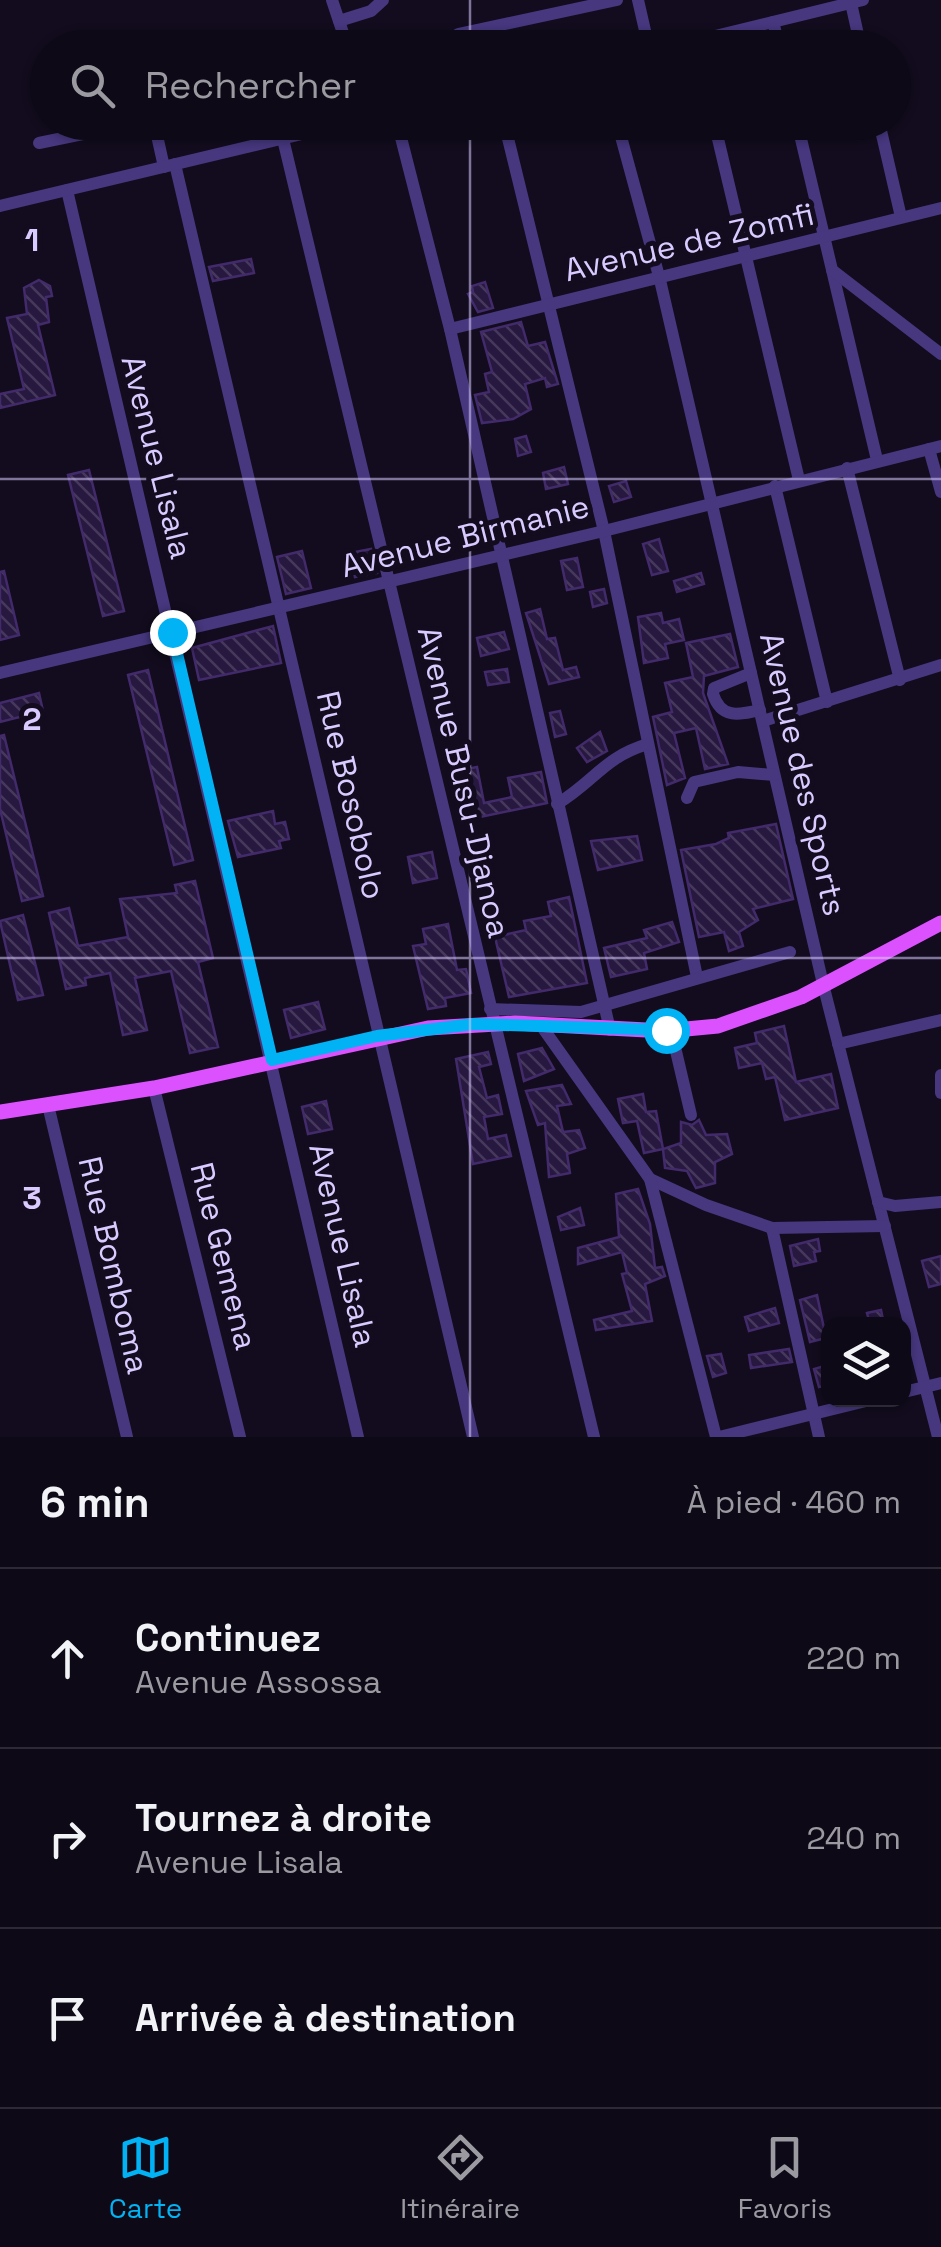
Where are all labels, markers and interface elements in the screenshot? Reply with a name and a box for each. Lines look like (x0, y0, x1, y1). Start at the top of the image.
search box (30, 30, 911, 140)
icon: search (65, 58, 120, 113)
text: Rechercher (145, 61, 356, 109)
street label: Avenue de Zomfi (560, 194, 818, 290)
text: 1 (25, 220, 39, 260)
street label: Avenue Lisala (112, 351, 202, 563)
street label: Avenue Birmanie (337, 486, 593, 586)
route end (150, 610, 196, 656)
street label: Avenue Busu-Djanoa (409, 622, 519, 942)
street label: Avenue des Sports (751, 628, 855, 920)
street label: Rue Bosobolo (308, 687, 394, 903)
text: 2 (22, 699, 42, 739)
route start (644, 1008, 690, 1054)
street label: Avenue Lisala (300, 1139, 386, 1351)
street label: Rue Bomboma (70, 1152, 158, 1378)
street label: Rue Gemena (181, 1158, 267, 1354)
text: 3 (22, 1178, 42, 1218)
map controls (821, 1317, 911, 1407)
button: layers (821, 1317, 911, 1407)
text: 6 min (40, 1476, 150, 1529)
text: À pied · 460 m (687, 1482, 901, 1522)
text: Continuez (135, 1614, 321, 1662)
icon: ahead (40, 1631, 95, 1686)
text: 220 m (806, 1638, 901, 1678)
text: Avenue Assossa (135, 1662, 381, 1702)
text: Tournez à droite (135, 1794, 432, 1842)
icon: right (40, 1811, 95, 1866)
text: 240 m (806, 1818, 901, 1858)
text: Avenue Lisala (135, 1842, 343, 1882)
icon: arrive (40, 1991, 95, 2046)
text: Arrivée à destination (135, 1994, 516, 2042)
tab: Carte (109, 2130, 182, 2226)
tab: Itinéraire (400, 2130, 520, 2226)
tab: Favoris (738, 2130, 832, 2226)

